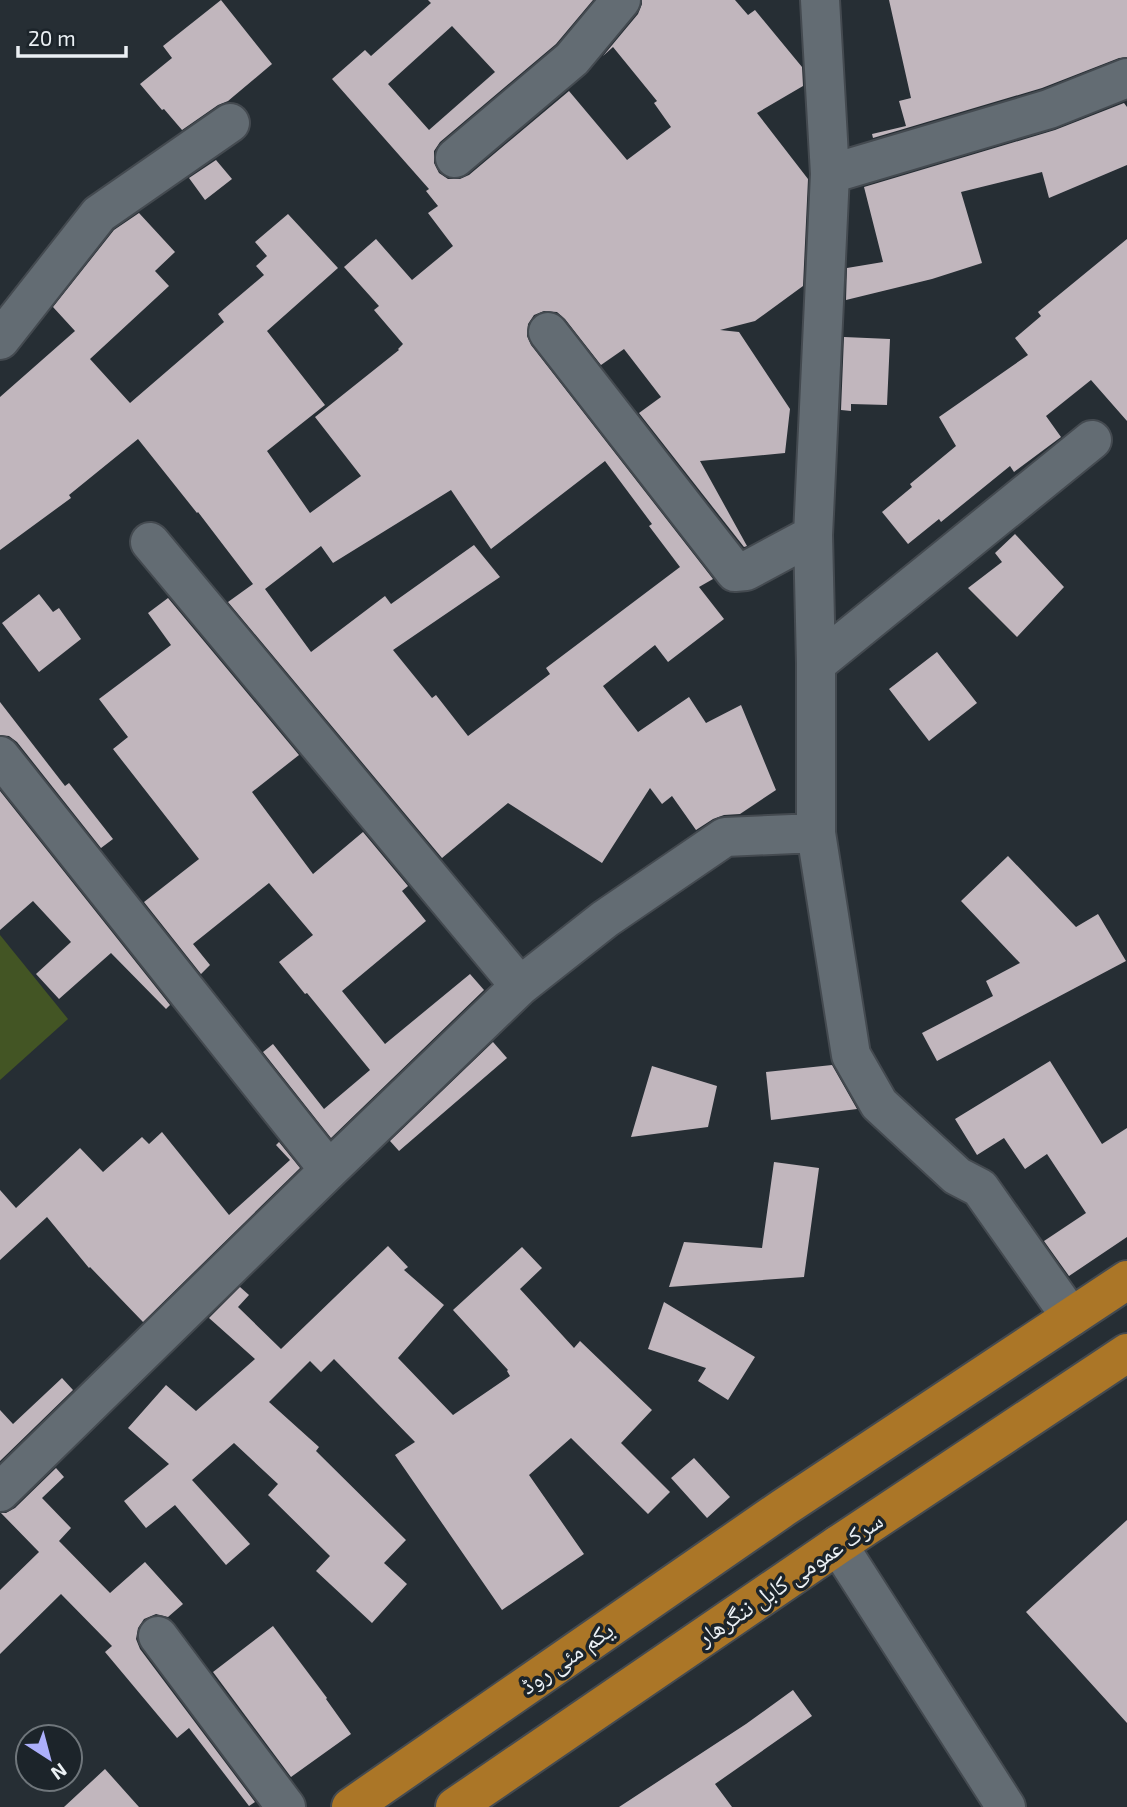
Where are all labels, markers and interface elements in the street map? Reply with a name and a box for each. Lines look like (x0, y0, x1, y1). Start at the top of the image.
scale bar (18, 14, 126, 58)
text: 20 m (28, 25, 76, 50)
street label: سرک عمومی کابل ننگرهار (690, 1505, 888, 1652)
street label: یکم مئی روڈ (514, 1614, 620, 1702)
north arrow (14, 1723, 84, 1793)
text: N (47, 1759, 72, 1785)

